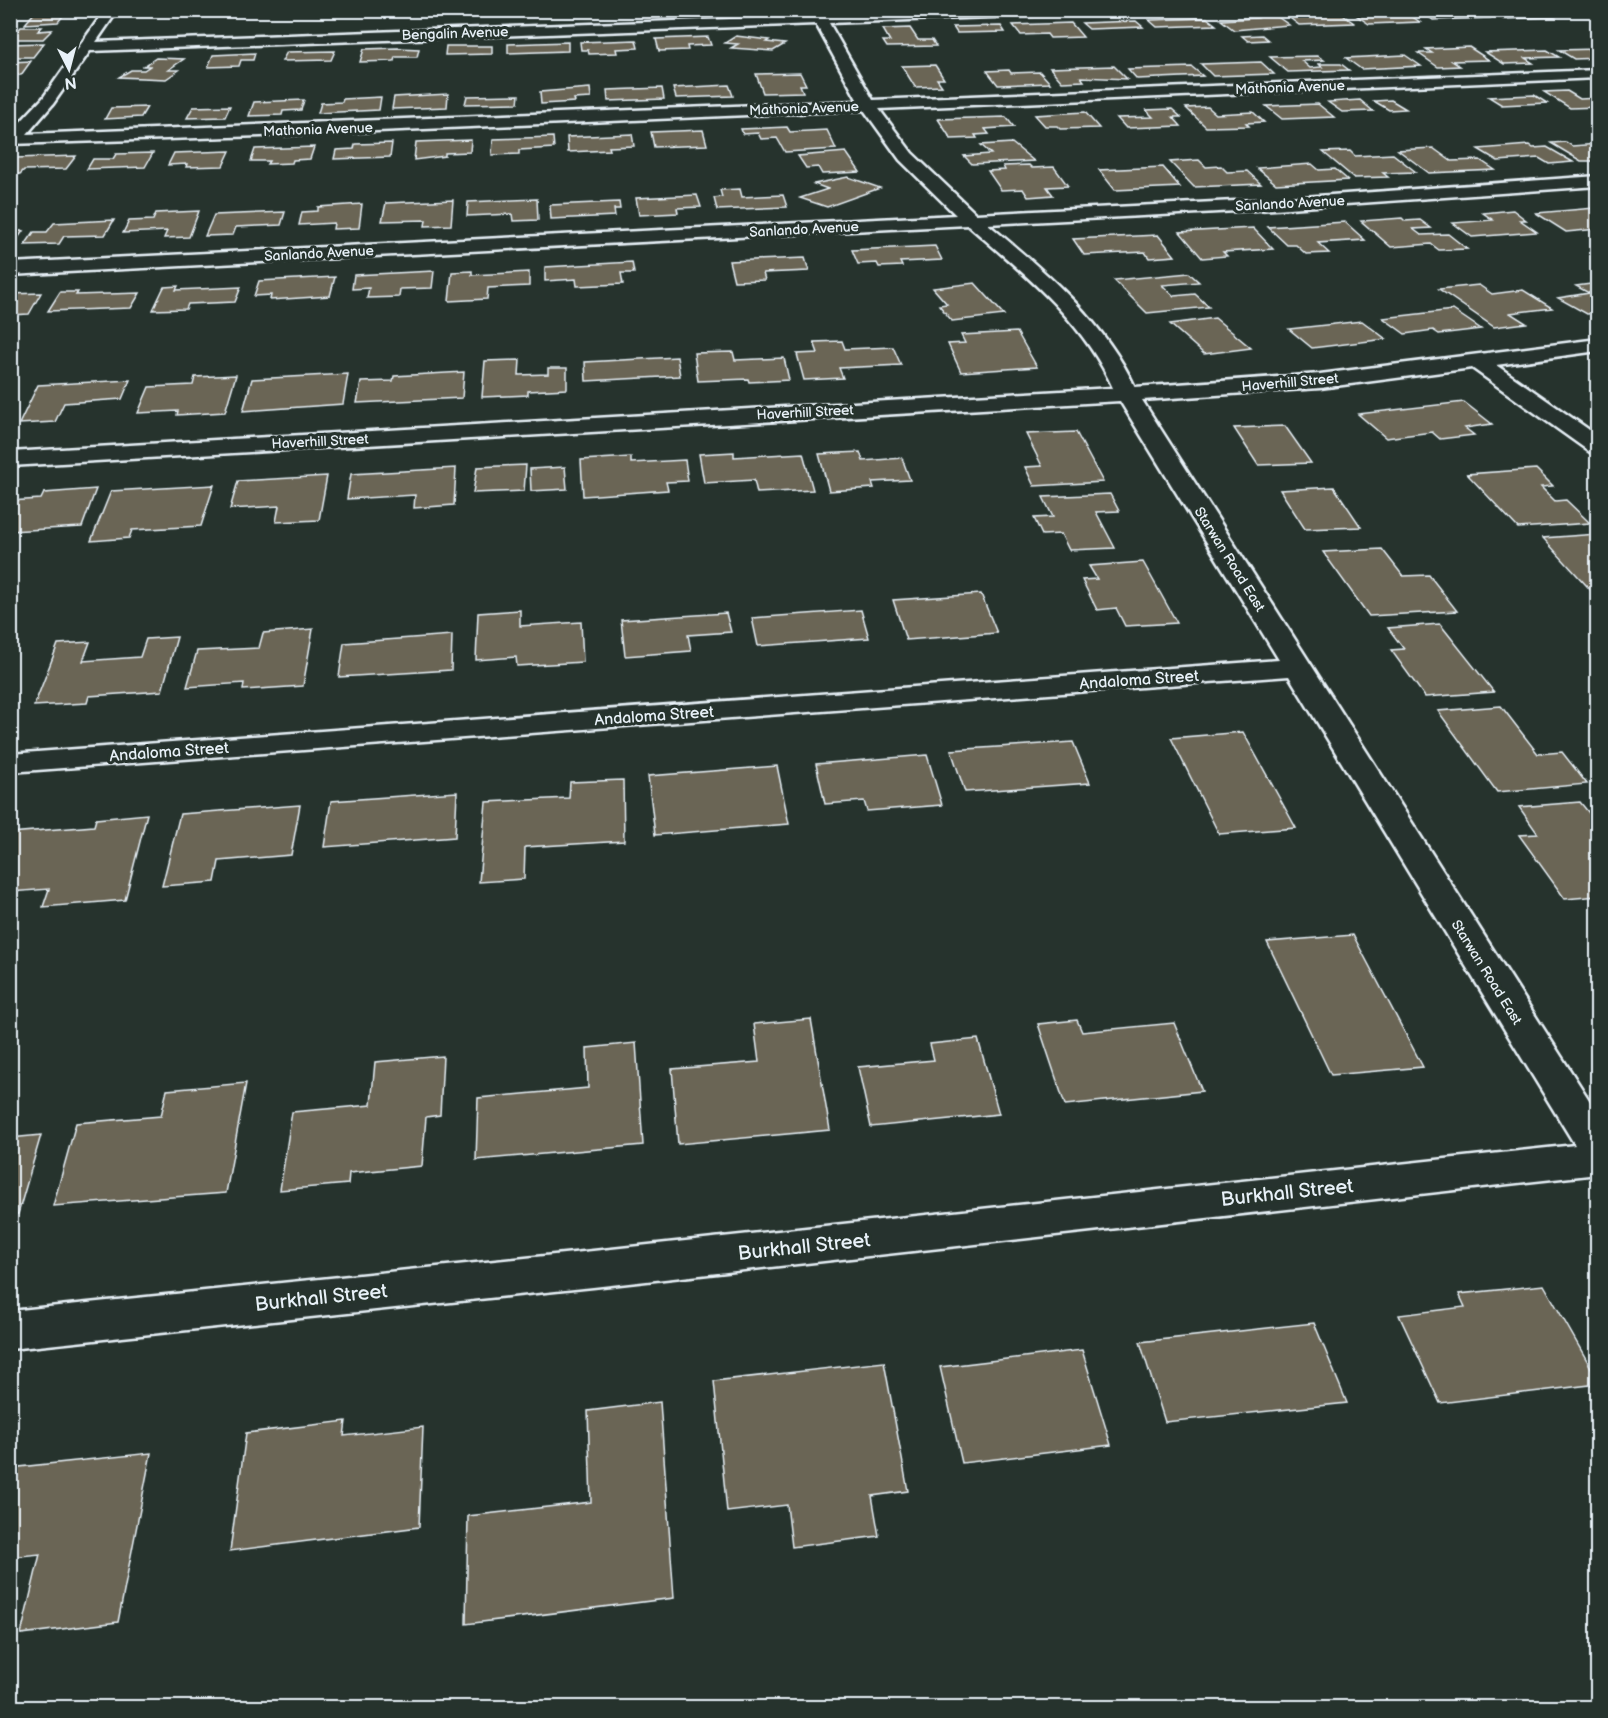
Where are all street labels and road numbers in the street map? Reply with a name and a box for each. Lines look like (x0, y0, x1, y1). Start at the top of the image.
street label: Bengalin Avenue (401, 23, 509, 44)
street label: Mathonia Avenue (1235, 77, 1345, 98)
street label: Mathonia Avenue (749, 98, 859, 119)
street label: Mathonia Avenue (263, 119, 373, 140)
street label: Sanlando Avenue (1235, 192, 1345, 215)
street label: Sanlando Avenue (749, 218, 859, 241)
street label: Sanlando Avenue (264, 242, 374, 265)
street label: Haverhill Street (1241, 370, 1340, 395)
street label: Haverhill Street (756, 401, 855, 424)
street label: Haverhill Street (271, 430, 370, 453)
street label: Starwan Road East (1191, 504, 1269, 615)
street label: Andaloma Street (1079, 667, 1200, 694)
street label: Andaloma Street (594, 703, 715, 730)
street label: Andaloma Street (109, 739, 230, 766)
street label: Starwan Road East (1448, 917, 1526, 1028)
street label: Burkhall Street (1220, 1174, 1355, 1212)
street label: Burkhall Street (737, 1228, 872, 1266)
street label: Burkhall Street (254, 1279, 389, 1317)

